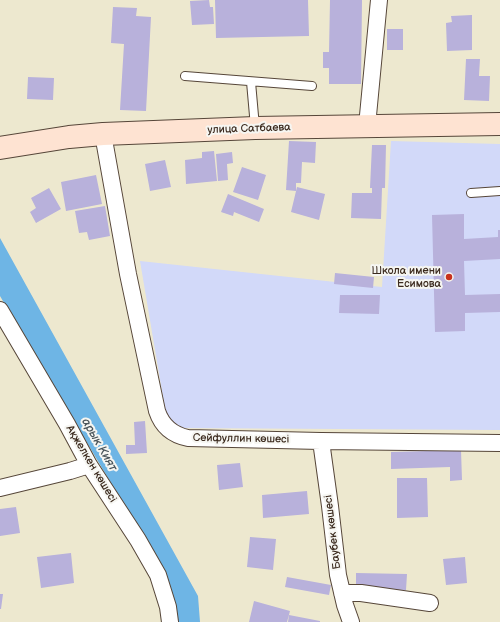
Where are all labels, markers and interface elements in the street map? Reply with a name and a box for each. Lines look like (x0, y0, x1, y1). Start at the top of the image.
street label: улица Сатбаева (207, 121, 291, 137)
place label: Школа имени Есимова (371, 264, 441, 290)
marker: Школа имени Есимова (444, 272, 454, 282)
water label: арык Кият (78, 416, 120, 474)
street label: Ақжелкен көшесі (63, 423, 119, 505)
street label: Сейфуллин көшесі (193, 432, 289, 446)
street label: Баубек көшесі (322, 494, 344, 570)

